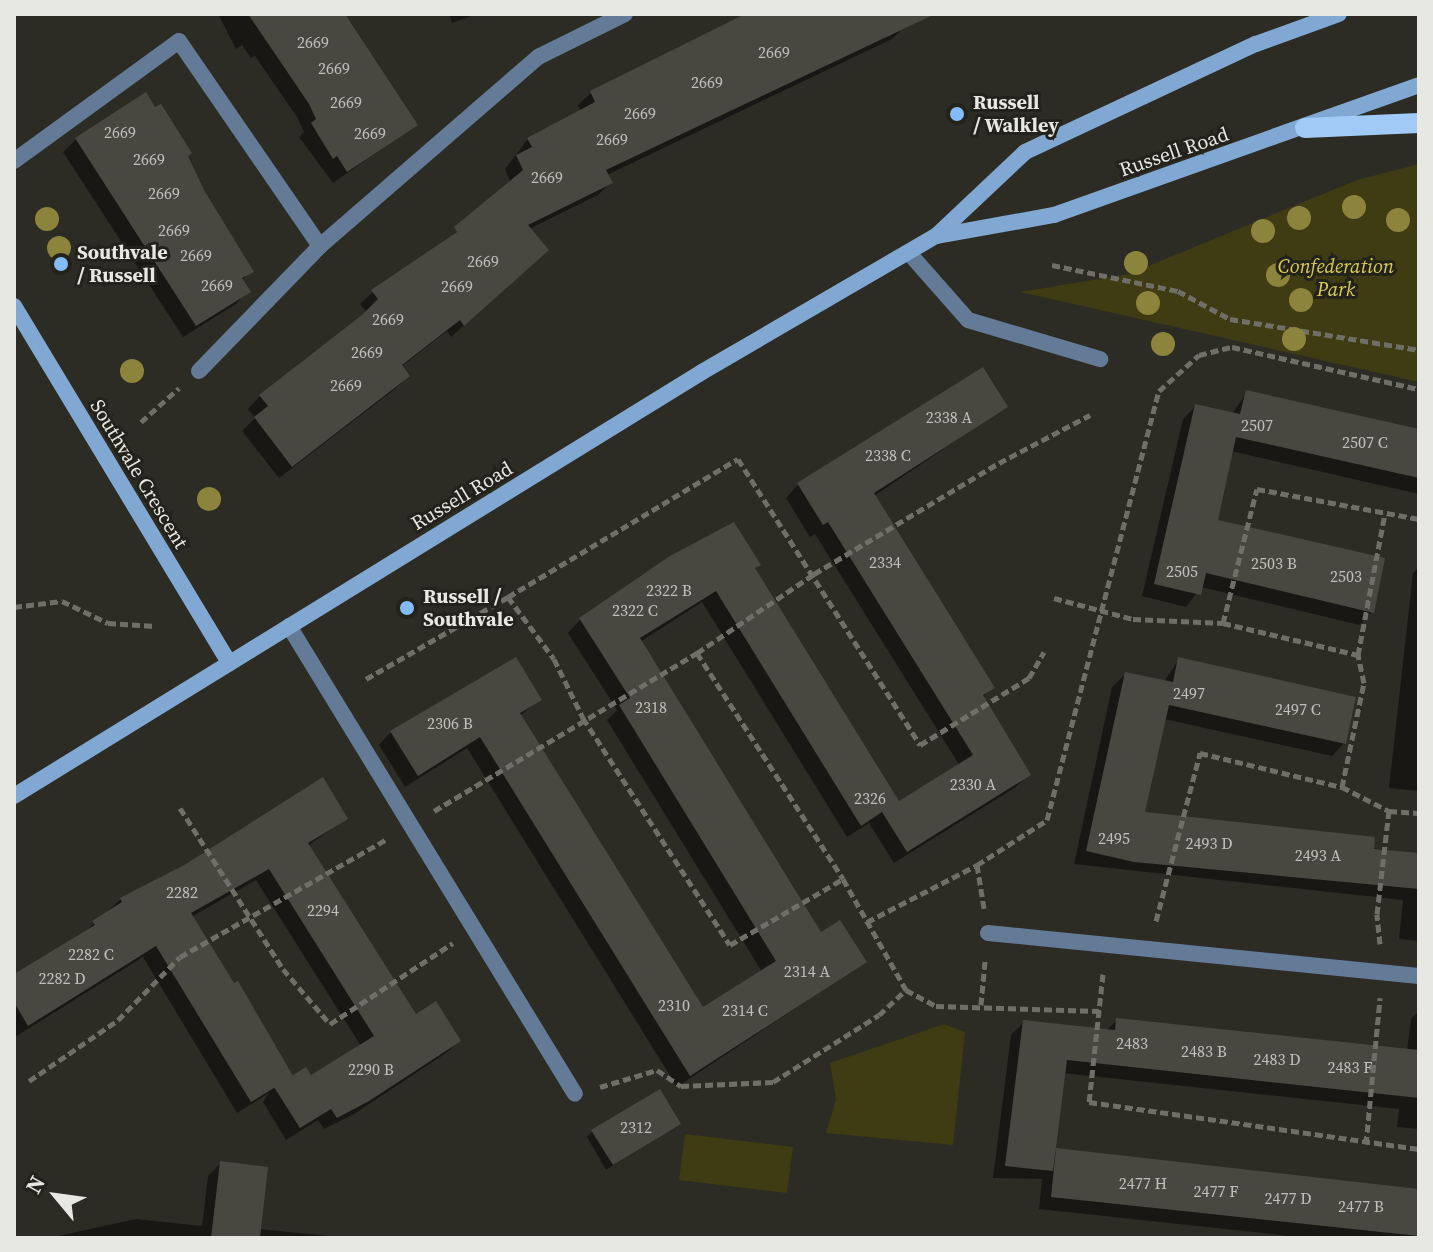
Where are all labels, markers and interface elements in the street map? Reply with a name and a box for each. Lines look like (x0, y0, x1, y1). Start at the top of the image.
house number: 2669 (297, 32, 329, 52)
house number: 2669 (758, 42, 790, 62)
house number: 2669 (318, 58, 350, 78)
house number: 2669 (691, 72, 723, 92)
place label: Russell / Walkley (973, 90, 1059, 137)
house number: 2669 (330, 92, 362, 112)
house number: 2669 (624, 103, 656, 123)
marker: Russell / Walkley (948, 105, 966, 123)
house number: 2669 (104, 122, 136, 142)
street label: Russell Road (1116, 122, 1232, 182)
house number: 2669 (354, 123, 386, 143)
house number: 2669 (596, 129, 628, 149)
house number: 2669 (133, 149, 165, 169)
house number: 2669 (531, 167, 563, 187)
house number: 2669 (148, 183, 180, 203)
house number: 2669 (158, 220, 190, 240)
place label: Southvale / Russell (77, 240, 168, 287)
house number: 2669 (180, 245, 212, 265)
house number: 2669 (467, 251, 499, 271)
park label: Confederation Park (1278, 254, 1394, 301)
marker: Southvale / Russell (52, 255, 70, 273)
house number: 2669 (201, 275, 233, 295)
house number: 2669 (441, 276, 473, 296)
house number: 2669 (372, 309, 404, 329)
house number: 2669 (351, 342, 383, 362)
house number: 2669 (330, 375, 362, 395)
street label: Southvale Crescent (85, 395, 193, 553)
house number: 2338 A (926, 407, 972, 427)
house number: 2507 (1241, 415, 1273, 435)
house number: 2507 C (1342, 432, 1388, 452)
house number: 2338 C (865, 445, 911, 465)
street label: Russell Road (407, 456, 517, 536)
house number: 2334 (869, 552, 901, 572)
house number: 2503 B (1251, 553, 1297, 573)
house number: 2505 (1166, 561, 1198, 581)
house number: 2503 (1330, 566, 1362, 586)
house number: 2322 B (646, 580, 692, 600)
place label: Russell / Southvale (423, 584, 514, 631)
marker: Russell / Southvale (398, 599, 416, 617)
house number: 2322 C (612, 600, 658, 620)
house number: 2497 (1173, 683, 1205, 703)
house number: 2318 (635, 697, 667, 717)
house number: 2497 C (1275, 699, 1321, 719)
house number: 2306 B (427, 713, 473, 733)
house number: 2330 A (950, 774, 996, 794)
house number: 2326 (854, 788, 886, 808)
house number: 2495 (1098, 828, 1130, 848)
house number: 2493 D (1185, 833, 1233, 853)
house number: 2493 A (1295, 845, 1341, 865)
house number: 2282 (166, 882, 198, 902)
house number: 2294 (307, 900, 339, 920)
house number: 2282 C (68, 944, 114, 964)
house number: 2314 A (784, 961, 830, 981)
house number: 2282 D (38, 968, 86, 988)
house number: 2310 (658, 995, 690, 1015)
house number: 2314 C (722, 1000, 768, 1020)
house number: 2483 (1116, 1033, 1148, 1053)
house number: 2483 B (1181, 1041, 1227, 1061)
house number: 2483 D (1253, 1049, 1301, 1069)
house number: 2483 F (1328, 1057, 1372, 1077)
house number: 2290 B (348, 1059, 394, 1079)
house number: 2312 (620, 1117, 652, 1137)
north arrow (16, 1156, 96, 1236)
text: N (18, 1170, 52, 1199)
house number: 2477 H (1119, 1173, 1167, 1193)
house number: 2477 F (1194, 1181, 1238, 1201)
house number: 2477 D (1264, 1188, 1312, 1208)
house number: 2477 B (1338, 1196, 1384, 1216)

